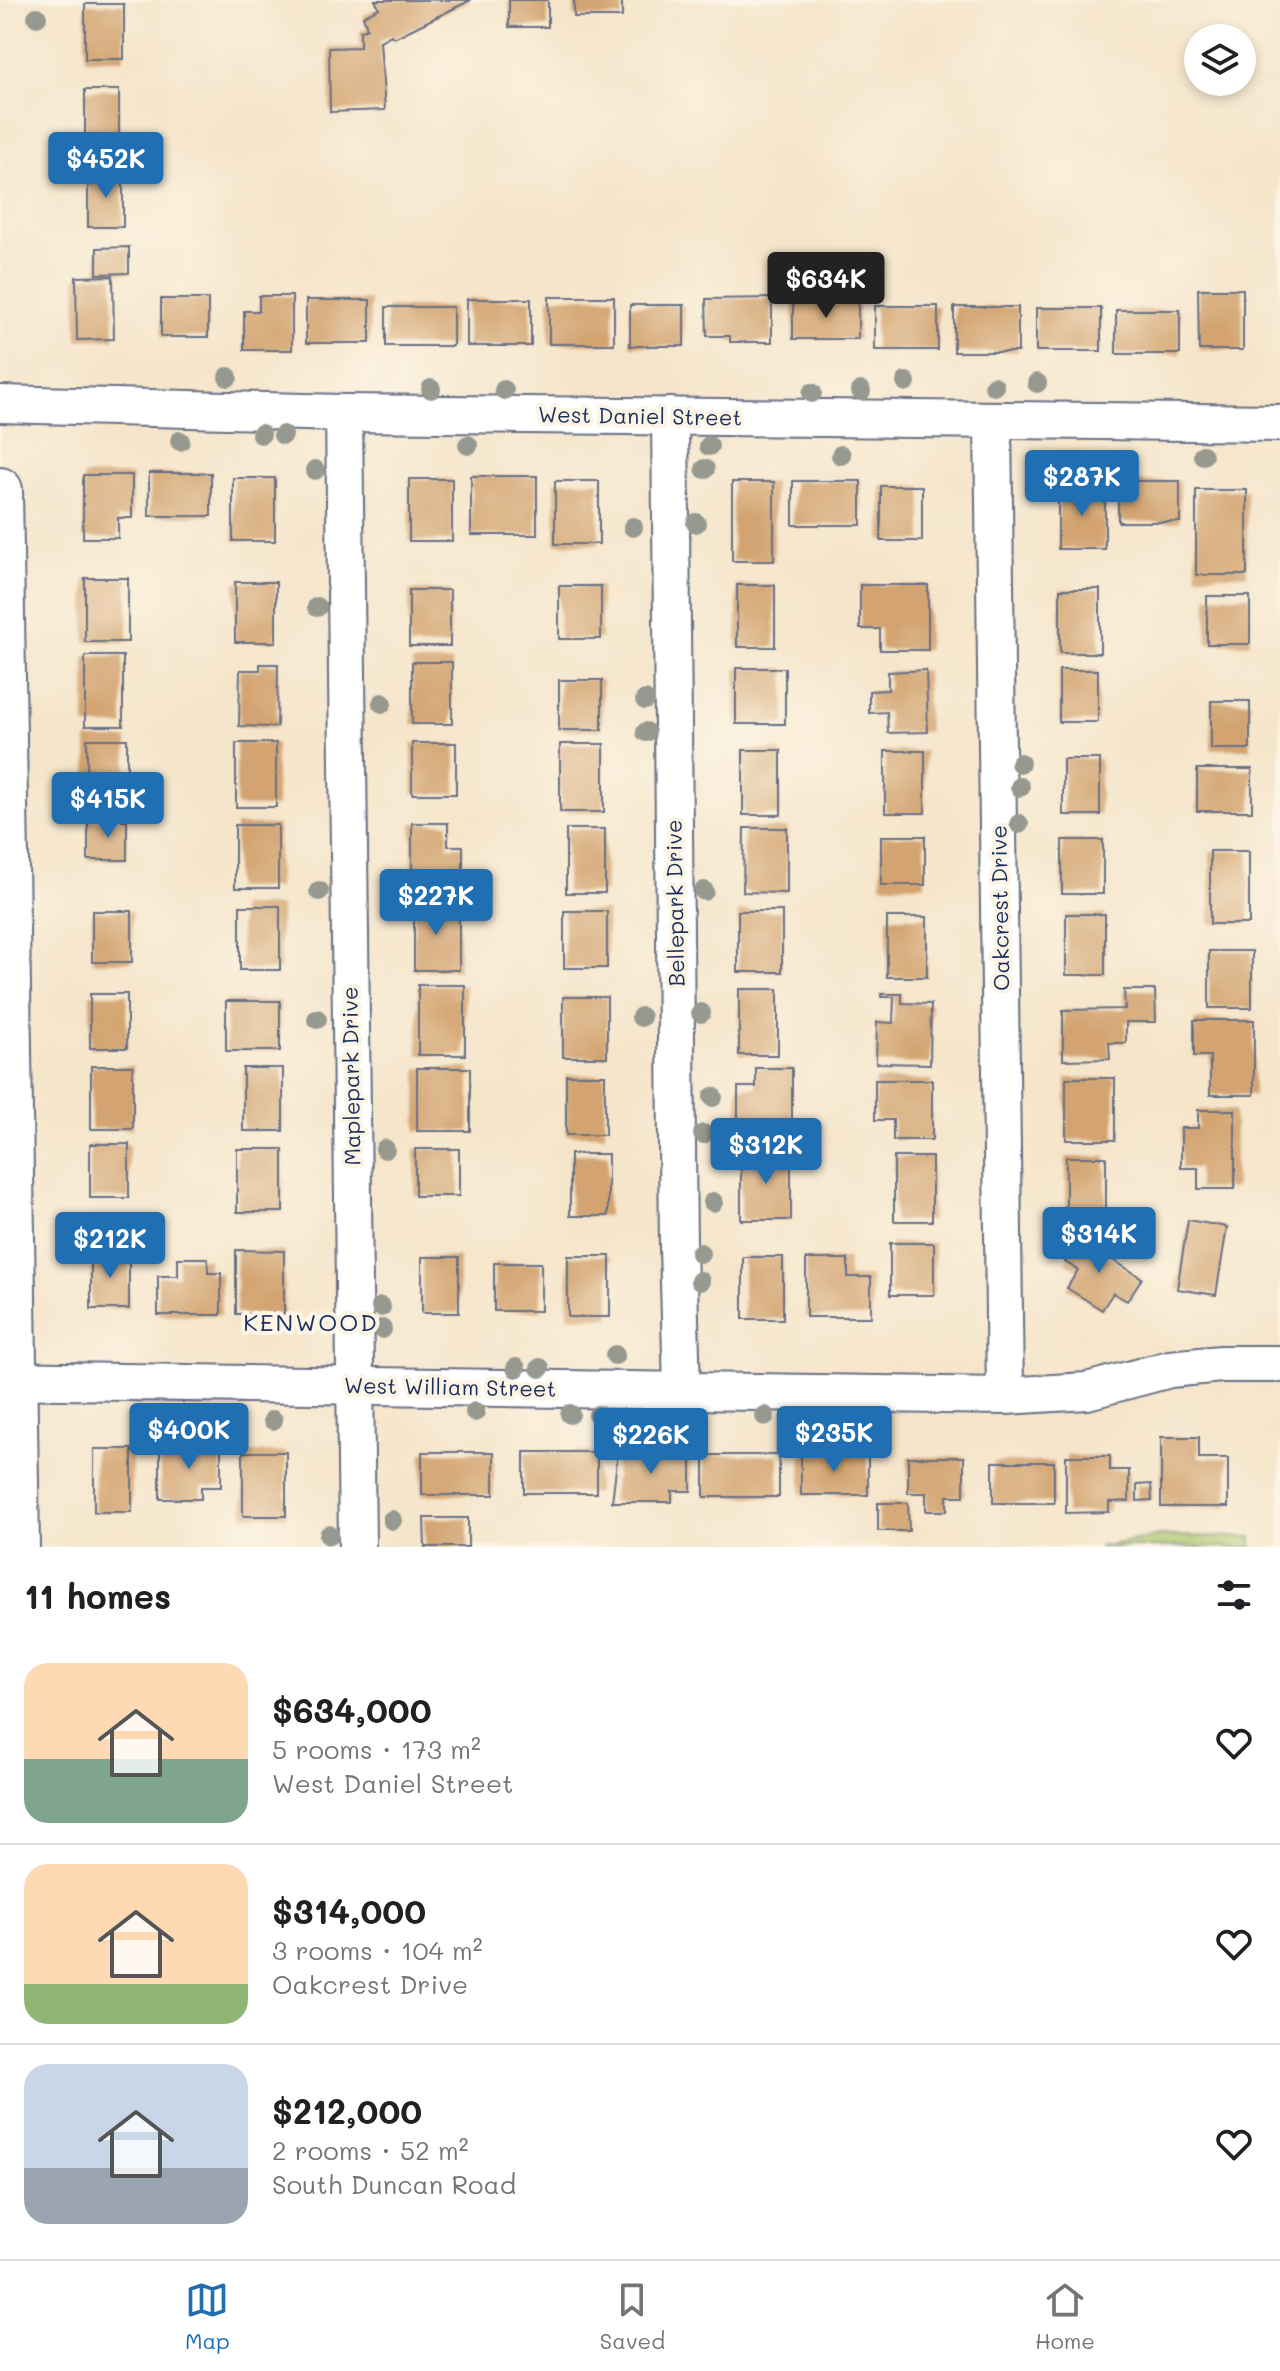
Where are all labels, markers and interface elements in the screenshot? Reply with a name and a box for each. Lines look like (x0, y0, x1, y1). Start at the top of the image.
map controls (1184, 24, 1256, 96)
button: layers (1184, 24, 1256, 96)
pin: $452K (50, 132, 162, 200)
text: $452K (66, 141, 146, 175)
pin: $634K (770, 252, 882, 320)
text: $634K (786, 261, 867, 295)
street label: West Daniel Street (538, 399, 742, 432)
pin: $287K (1026, 450, 1138, 518)
text: $287K (1043, 459, 1121, 493)
pin: $415K (52, 772, 164, 840)
text: $415K (70, 781, 146, 815)
street label: Bellepark Drive (659, 819, 690, 987)
street label: Oakcrest Drive (984, 825, 1015, 991)
pin: $227K (380, 869, 492, 937)
text: $227K (398, 878, 474, 912)
street label: Maplepark Drive (334, 986, 367, 1166)
pin: $312K (710, 1118, 822, 1186)
text: $312K (729, 1127, 803, 1161)
pin: $314K (1043, 1207, 1155, 1275)
pin: $212K (54, 1212, 166, 1280)
text: $314K (1061, 1216, 1137, 1250)
text: $212K (73, 1221, 147, 1255)
district label: KENWOOD (243, 1306, 379, 1337)
street label: West William Street (344, 1370, 556, 1403)
pin: $400K (133, 1403, 245, 1471)
pin: $235K (778, 1406, 890, 1474)
pin: $226K (595, 1408, 707, 1476)
text: $400K (147, 1412, 231, 1446)
text: $235K (795, 1415, 873, 1449)
text: $226K (612, 1417, 690, 1451)
text: 11 homes (24, 1573, 171, 1618)
icon: filters (1212, 1573, 1256, 1617)
text: $634,000 (272, 1687, 432, 1732)
icon: home (88, 1695, 184, 1791)
icon: heart (1212, 1721, 1256, 1765)
text: 5 rooms · 173 m² (272, 1732, 481, 1766)
text: West Daniel Street (272, 1766, 513, 1800)
text: $314,000 (272, 1888, 426, 1933)
icon: home (88, 1896, 184, 1992)
icon: heart (1212, 1922, 1256, 1966)
text: 3 rooms · 104 m² (272, 1933, 483, 1967)
text: Oakcrest Drive (272, 1967, 468, 2001)
text: $212,000 (272, 2088, 422, 2133)
icon: home (88, 2096, 184, 2192)
icon: heart (1212, 2122, 1256, 2166)
text: 2 rooms · 52 m² (272, 2133, 469, 2167)
text: South Duncan Road (272, 2167, 516, 2201)
tab: Map (185, 2278, 230, 2355)
tab: Saved (600, 2278, 665, 2355)
tab: Home (1035, 2278, 1095, 2355)

